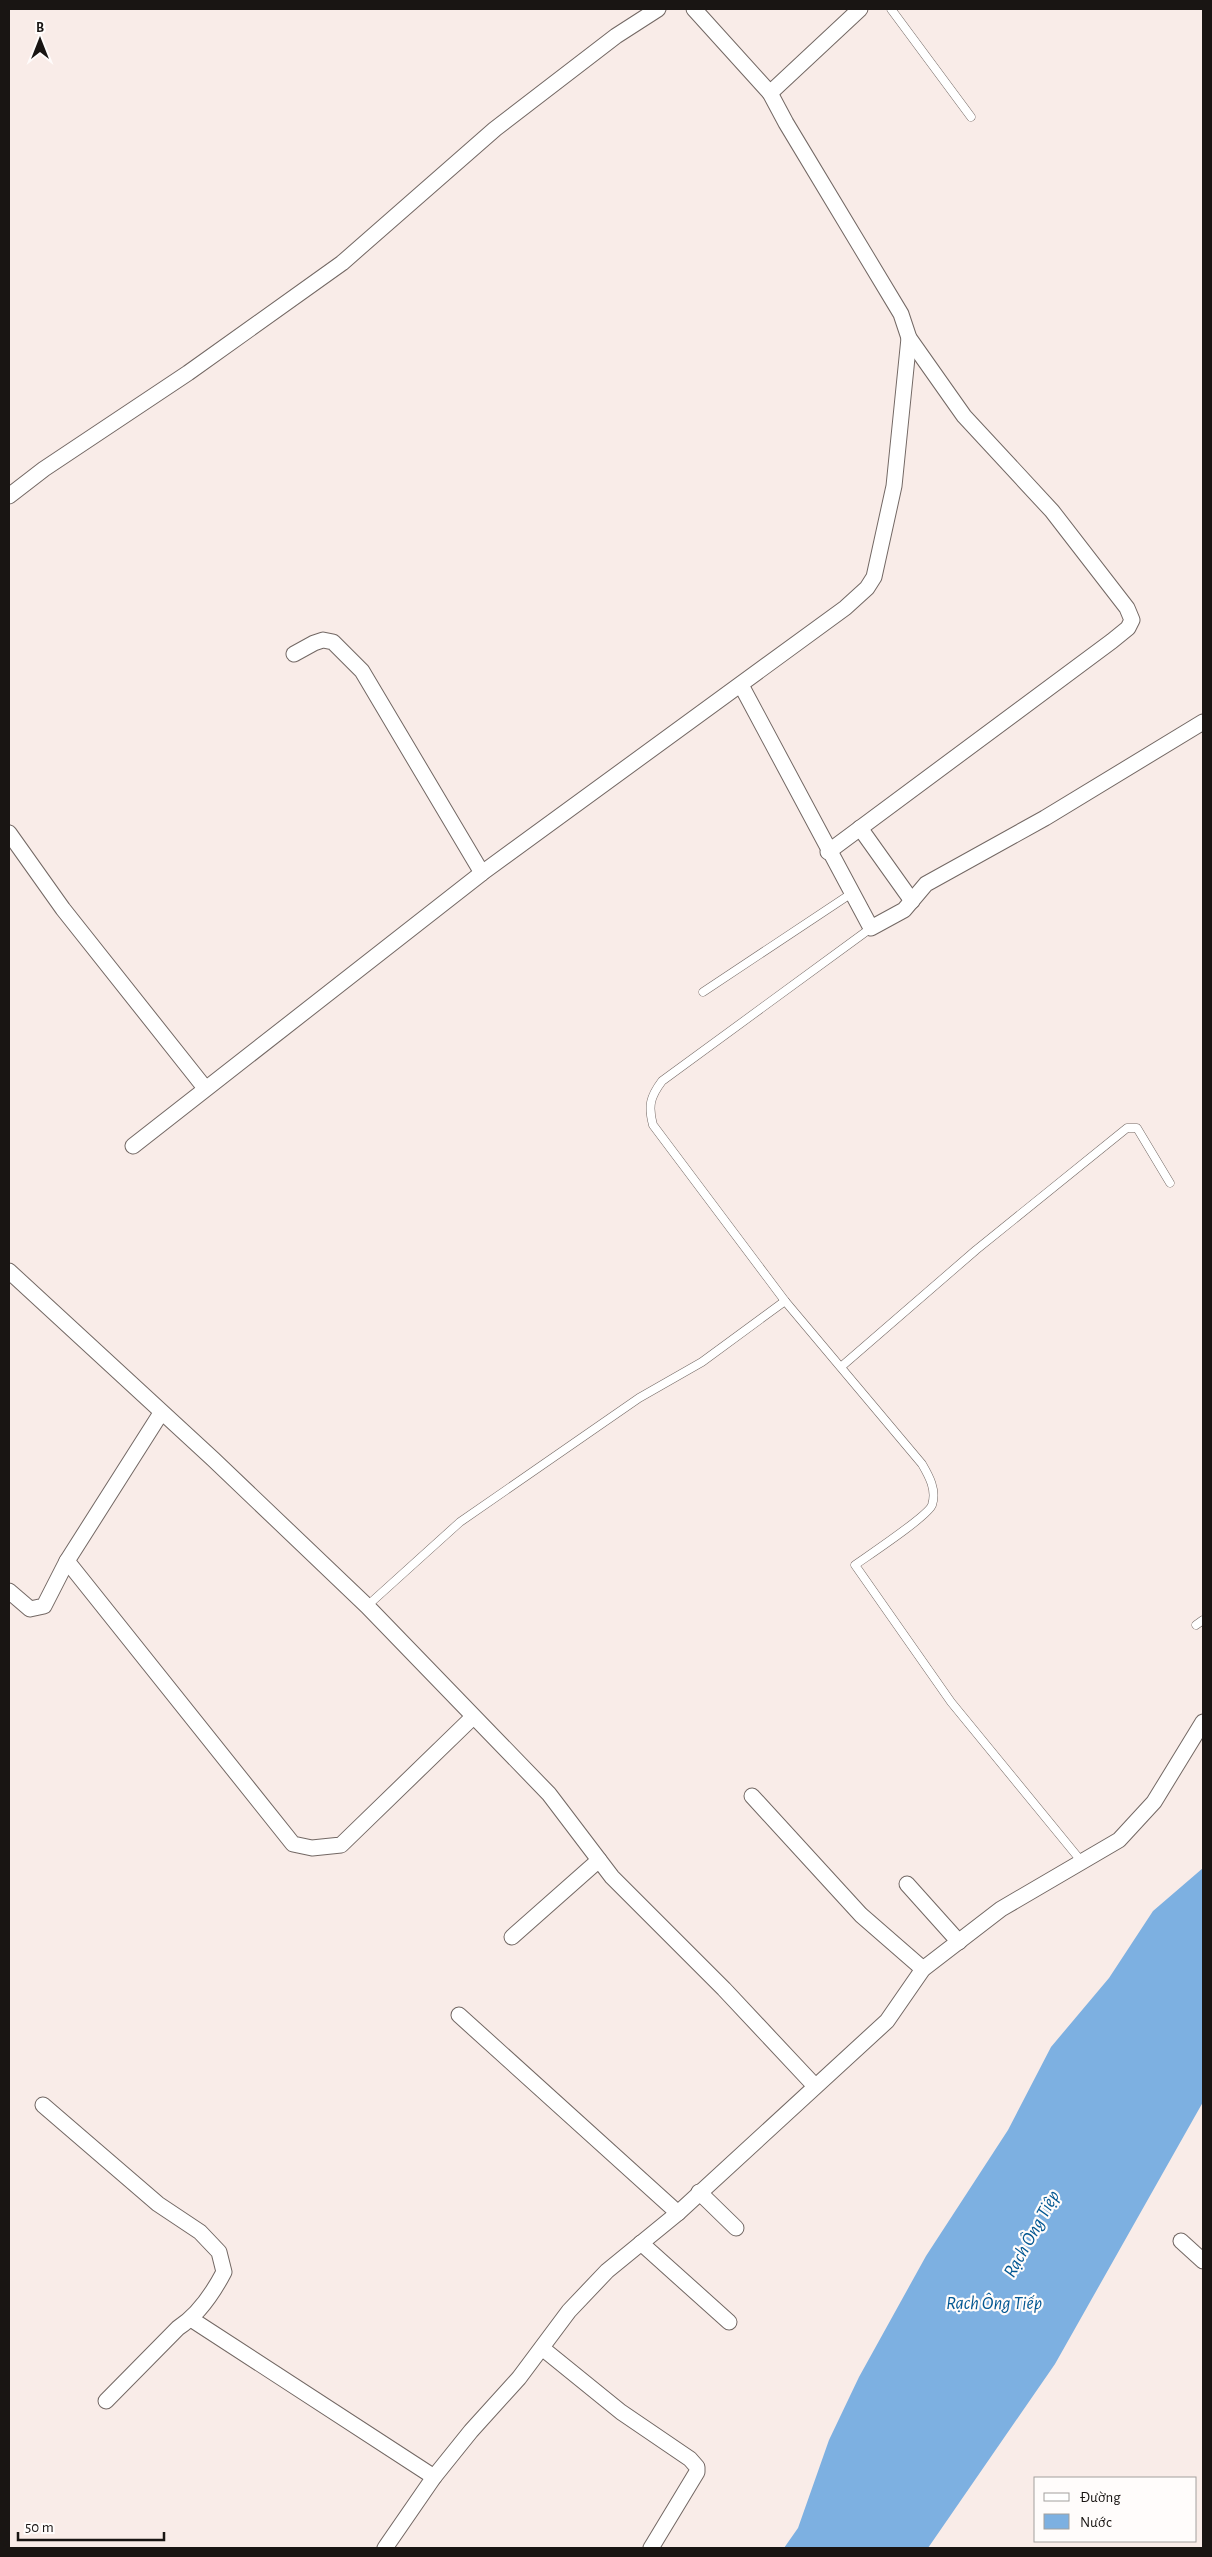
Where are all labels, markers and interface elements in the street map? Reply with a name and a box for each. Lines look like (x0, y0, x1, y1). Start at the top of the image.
north arrow (15, 15, 65, 65)
text: B (36, 21, 44, 35)
water label: Rạch Ông Tiệp (999, 2186, 1064, 2281)
water label: Rạch Ông Tiếp (946, 2292, 1042, 2313)
legend (1034, 2477, 1197, 2542)
text: Đường (1080, 2490, 1121, 2505)
scale bar (18, 2510, 164, 2542)
text: Nước (1080, 2515, 1112, 2530)
text: 50 m (25, 2520, 54, 2535)

